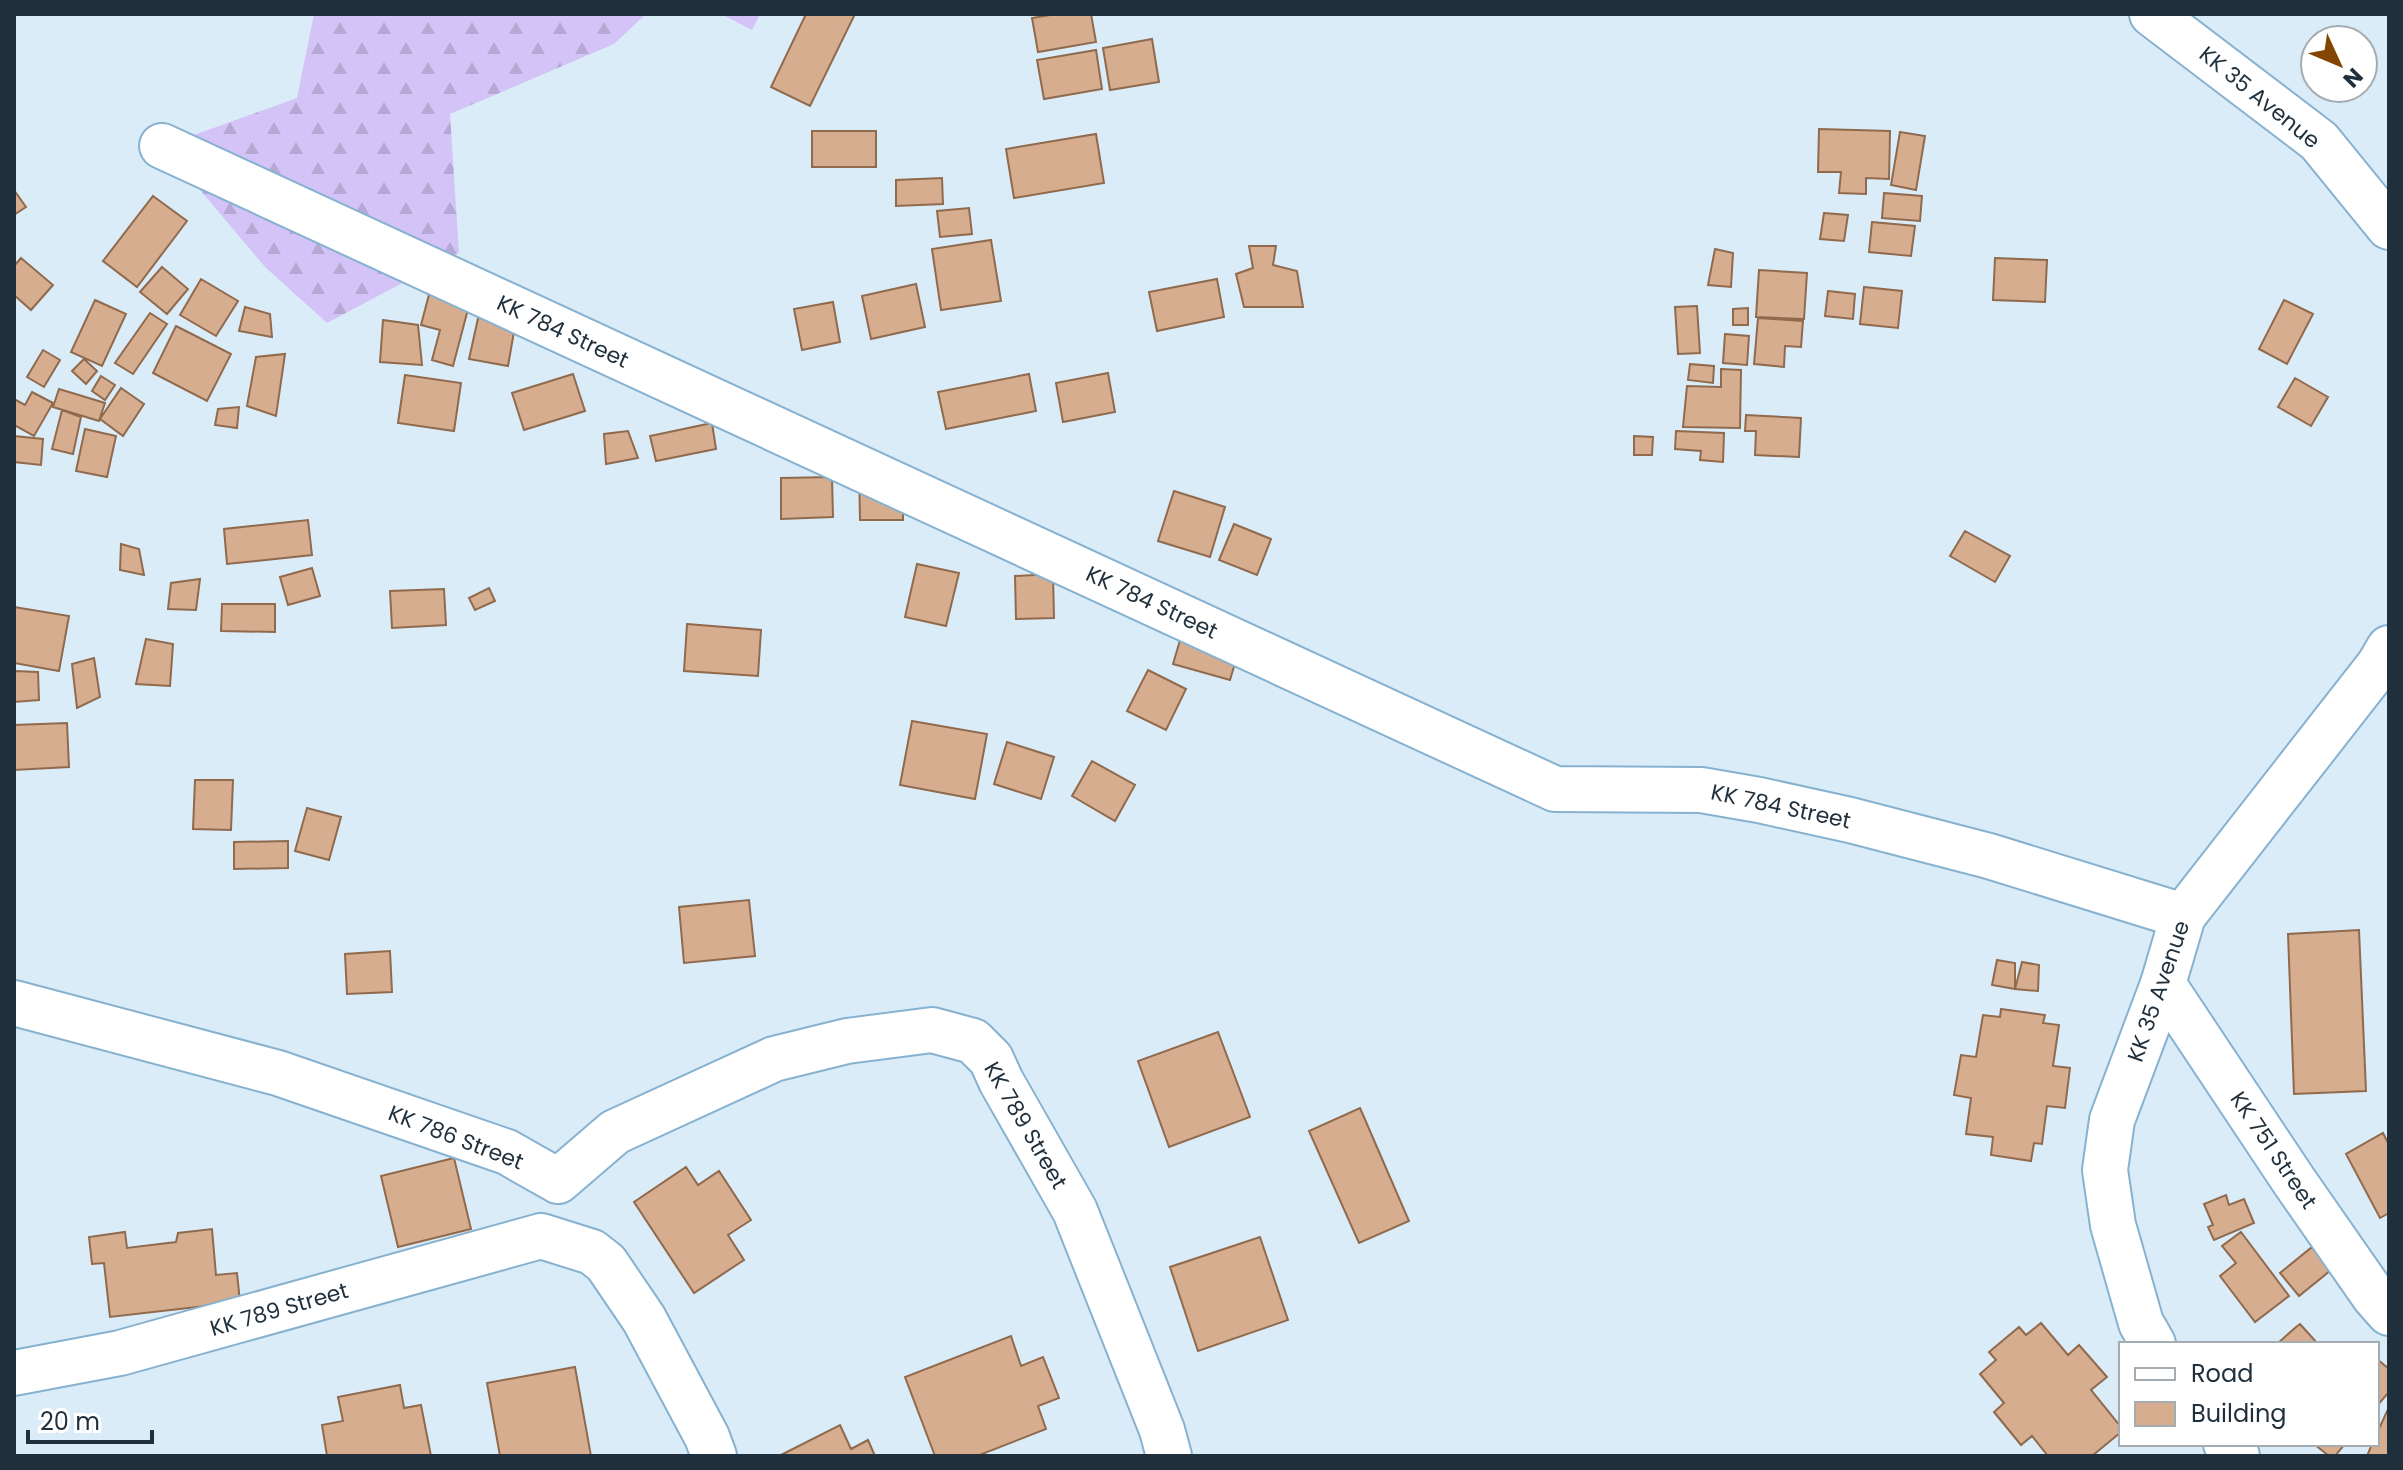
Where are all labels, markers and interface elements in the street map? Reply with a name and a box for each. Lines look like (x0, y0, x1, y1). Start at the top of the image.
north arrow (2299, 24, 2379, 104)
street label: KK 35 Avenue (2193, 39, 2327, 156)
text: N (2336, 61, 2370, 94)
street label: KK 784 Street (492, 287, 634, 376)
street label: KK 784 Street (1081, 558, 1223, 647)
street label: KK 784 Street (1708, 777, 1854, 836)
street label: KK 35 Avenue (2120, 916, 2197, 1066)
street label: KK 789 Street (977, 1056, 1075, 1195)
street label: KK 751 Street (2223, 1085, 2324, 1215)
street label: KK 786 Street (384, 1097, 528, 1177)
street label: KK 789 Street (206, 1275, 352, 1344)
legend (2119, 1342, 2379, 1446)
text: Road (2191, 1357, 2253, 1390)
scale bar (28, 1394, 152, 1444)
text: Building (2191, 1397, 2287, 1430)
text: 20 m (40, 1405, 100, 1438)

